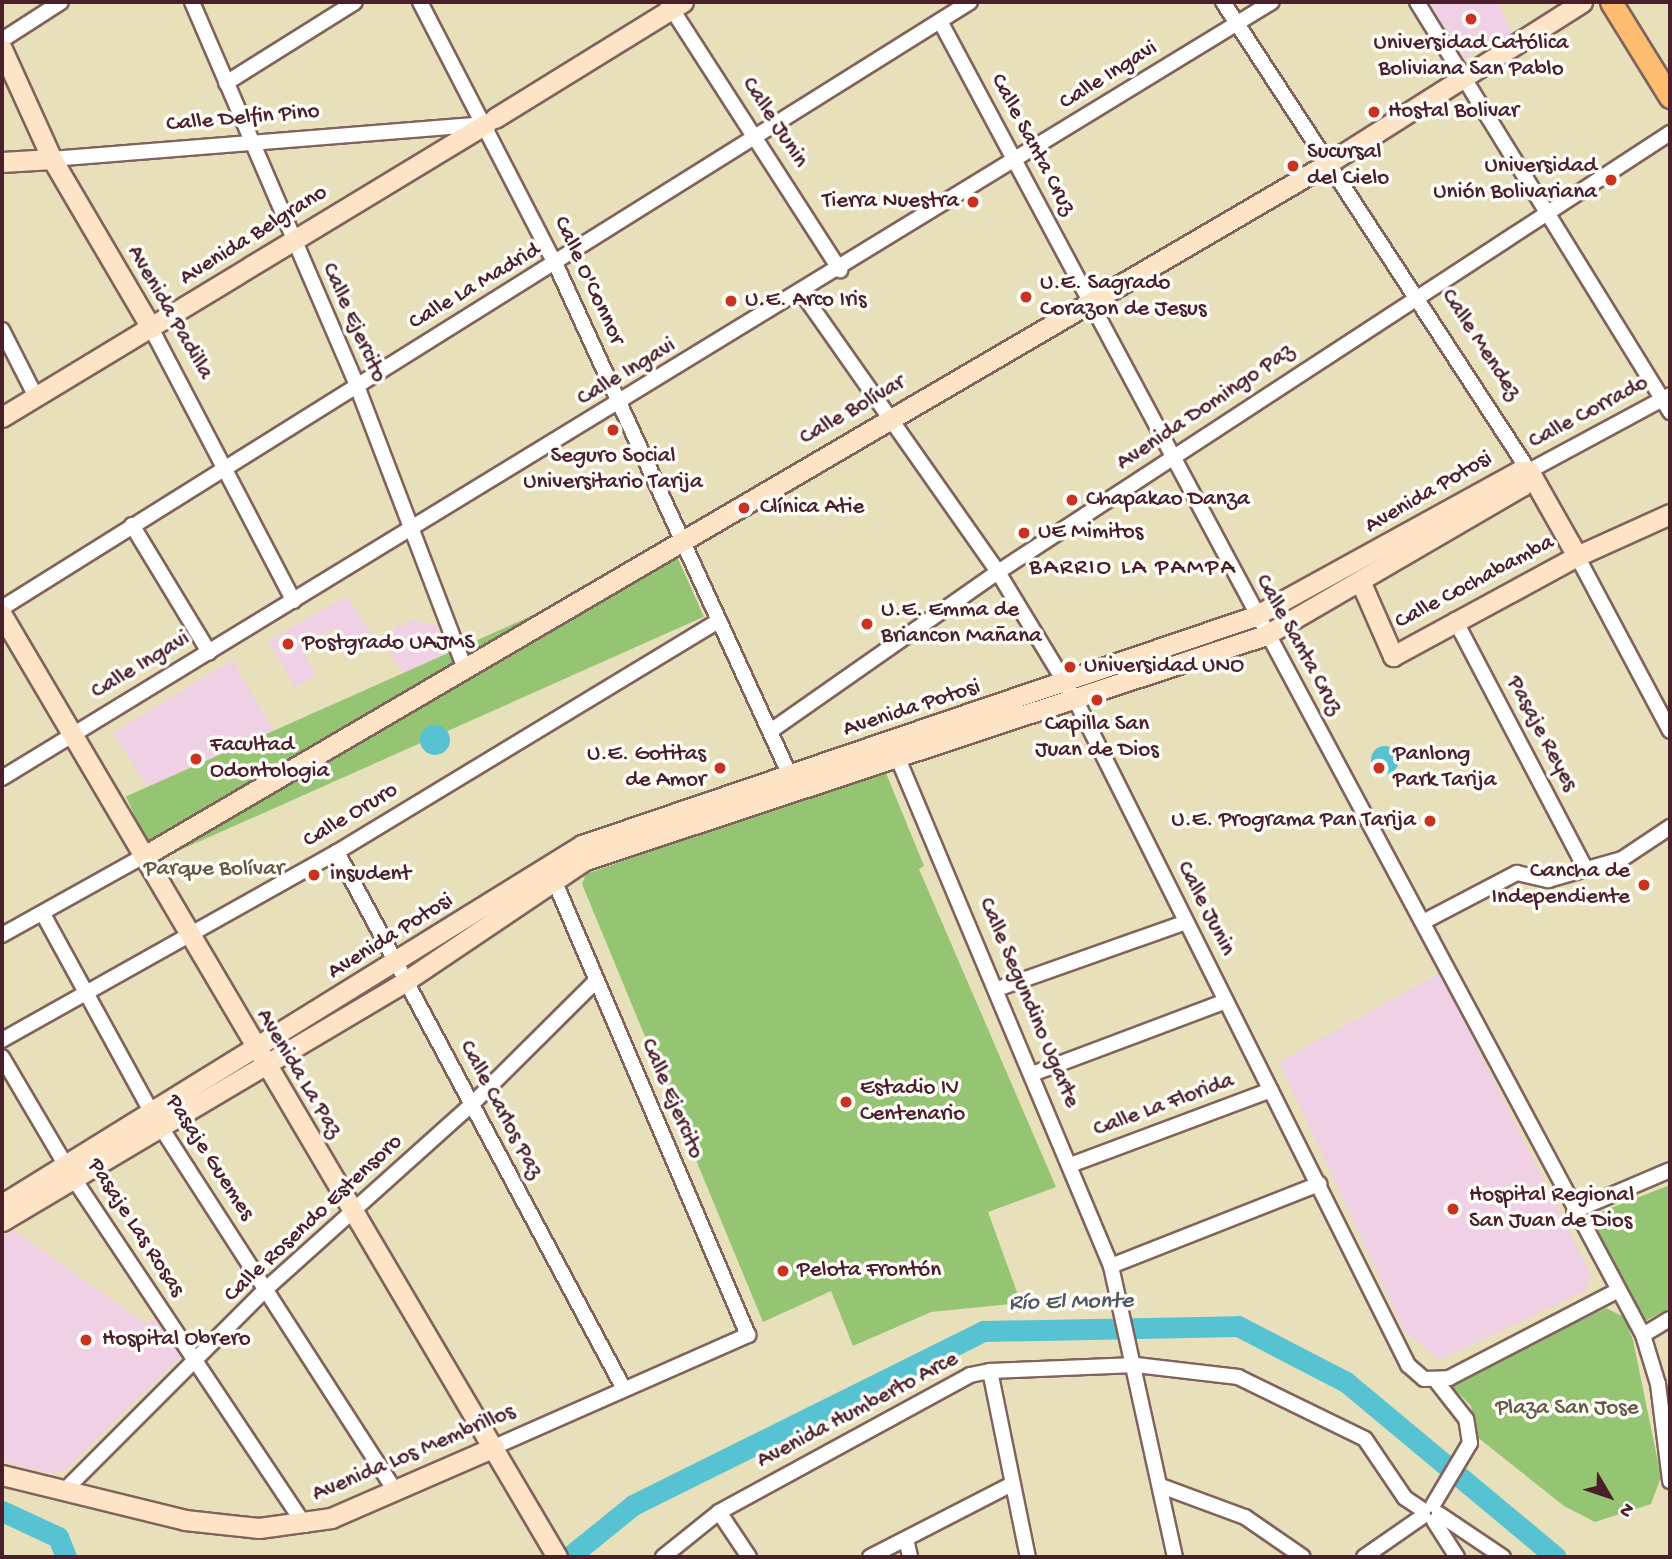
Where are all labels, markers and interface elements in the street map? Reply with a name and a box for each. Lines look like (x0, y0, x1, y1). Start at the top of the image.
marker: Universidad Católica Boliviana San Pablo (1463, 11, 1479, 27)
place label: Universidad Católica Boliviana San Pablo (1373, 30, 1569, 84)
street label: Calle Ingavi (1055, 35, 1163, 117)
street label: Calle Santa Cruz (983, 70, 1081, 220)
street label: Calle Junin (735, 73, 813, 173)
place label: Hostal Bolivar (1388, 98, 1519, 126)
street label: Calle Delfin Pino (165, 99, 321, 139)
marker: Hostal Bolivar (1366, 104, 1382, 120)
place label: Sucursal del Cielo (1307, 139, 1389, 193)
place label: Universidad Unión Bolivariana (1433, 153, 1597, 207)
marker: Sucursal del Cielo (1285, 158, 1301, 174)
marker: Universidad Unión Bolivariana (1603, 172, 1619, 188)
street label: Avenida Belgrano (175, 180, 333, 292)
place label: Tierra Nuestra (822, 188, 959, 216)
marker: Tierra Nuestra (965, 194, 981, 210)
street label: Calle O'Connor (546, 212, 630, 350)
street label: Calle La Madrid (404, 237, 546, 337)
street label: Avenida Padilla (120, 241, 218, 385)
street label: Calle Ejercito (314, 259, 392, 387)
place label: U.E. Sagrado Corazon de Jesus (1040, 270, 1206, 324)
street label: Calle Mendez (1434, 284, 1526, 406)
place label: U.E. Arco Iris (745, 287, 867, 315)
marker: U.E. Sagrado Corazon de Jesus (1018, 289, 1034, 305)
marker: U.E. Arco Iris (723, 293, 739, 309)
street label: Calle Ingavi (573, 333, 681, 413)
street label: Avenida Domingo Paz (1112, 338, 1300, 478)
street label: Calle Bolívar (795, 370, 911, 452)
street label: Calle Corrado (1524, 370, 1654, 456)
marker: Seguro Social Universitario Tarija (603, 420, 623, 440)
place label: Seguro Social Universitario Tarija (523, 443, 703, 497)
street label: Avenida Potosi (1360, 445, 1498, 541)
place label: Chapakao Danza (1086, 486, 1250, 514)
marker: Chapakao Danza (1064, 492, 1080, 508)
place label: Clínica Atie (760, 494, 864, 522)
marker: Clínica Atie (734, 498, 754, 518)
place label: UE Mimitos (1038, 519, 1143, 547)
marker: UE Mimitos (1016, 525, 1032, 541)
street label: Calle Cochabamba (1391, 529, 1559, 637)
district label: BARRIO LA PAMPA (1031, 555, 1235, 583)
street label: Calle Santa Cruz (1248, 570, 1348, 720)
place label: U.E. Emma de Briancon Mañana (881, 597, 1042, 651)
marker: U.E. Emma de Briancon Mañana (859, 616, 875, 632)
street label: Calle Ingavi (87, 626, 195, 706)
place label: Postgrado UAJMS (302, 630, 475, 658)
marker: Postgrado UAJMS (280, 636, 296, 652)
place label: Universidad UNO (1084, 653, 1244, 681)
marker: Universidad UNO (1062, 659, 1078, 675)
street label: Pasaje Reyes (1499, 672, 1583, 796)
street label: Avenida Potosi (840, 674, 984, 744)
marker: Capilla San Juan de Dios (1089, 692, 1105, 708)
place label: Capilla San Juan de Dios (1035, 711, 1159, 765)
place label: Facultad Odontologia (210, 732, 329, 786)
place label: U.E. Gotitas de Amor (587, 741, 706, 795)
place label: Panlong Park Tarija (1393, 741, 1497, 795)
marker: Facultad Odontologia (188, 751, 204, 767)
marker: U.E. Gotitas de Amor (712, 760, 728, 776)
marker: Panlong Park Tarija (1371, 760, 1387, 776)
street label: Calle Oruro (299, 777, 403, 855)
place label: U.E. Programa Pan Tarija (1171, 807, 1416, 835)
marker: U.E. Programa Pan Tarija (1422, 813, 1438, 829)
park label: Parque Bolívar (144, 856, 284, 884)
street label: Calle Junin (1169, 857, 1241, 961)
place label: Cancha de Independiente (1492, 858, 1630, 912)
place label: insudent (330, 861, 411, 889)
marker: insudent (304, 865, 324, 885)
marker: Cancha de Independiente (1636, 877, 1652, 893)
street label: Avenida Potosi (323, 888, 459, 986)
street label: Calle Segundino Ugarte (971, 894, 1085, 1112)
street label: Avenida La Paz (249, 1005, 347, 1143)
street label: Calle Ejercito (633, 1035, 709, 1163)
street label: Calle Carlos Paz (452, 1036, 548, 1184)
street label: Calle La Florida (1090, 1068, 1238, 1144)
place label: Estadio IV Centenario (860, 1075, 965, 1129)
street label: Pasaje Guemes (158, 1090, 260, 1226)
marker: Estadio IV Centenario (838, 1094, 854, 1110)
street label: Calle Rosendo Estensoro (219, 1129, 409, 1309)
street label: Pasaje Las Rosas (80, 1154, 190, 1302)
place label: Hospital Regional San Juan de Dios (1469, 1182, 1634, 1236)
marker: Hospital Regional San Juan de Dios (1443, 1199, 1463, 1219)
place label: Pelota Frontón (797, 1257, 941, 1285)
marker: Pelota Frontón (775, 1263, 791, 1279)
water label: Río El Monte (1008, 1288, 1134, 1318)
place label: Hospital Obrero (102, 1326, 251, 1354)
marker: Hospital Obrero (76, 1330, 96, 1350)
street label: Avenida Humberto Arce (753, 1346, 963, 1476)
park label: Plaza San Jose (1495, 1395, 1639, 1423)
street label: Avenida Los Membrillos (309, 1399, 519, 1509)
north arrow (1574, 1461, 1644, 1531)
text: N (1613, 1497, 1639, 1522)

